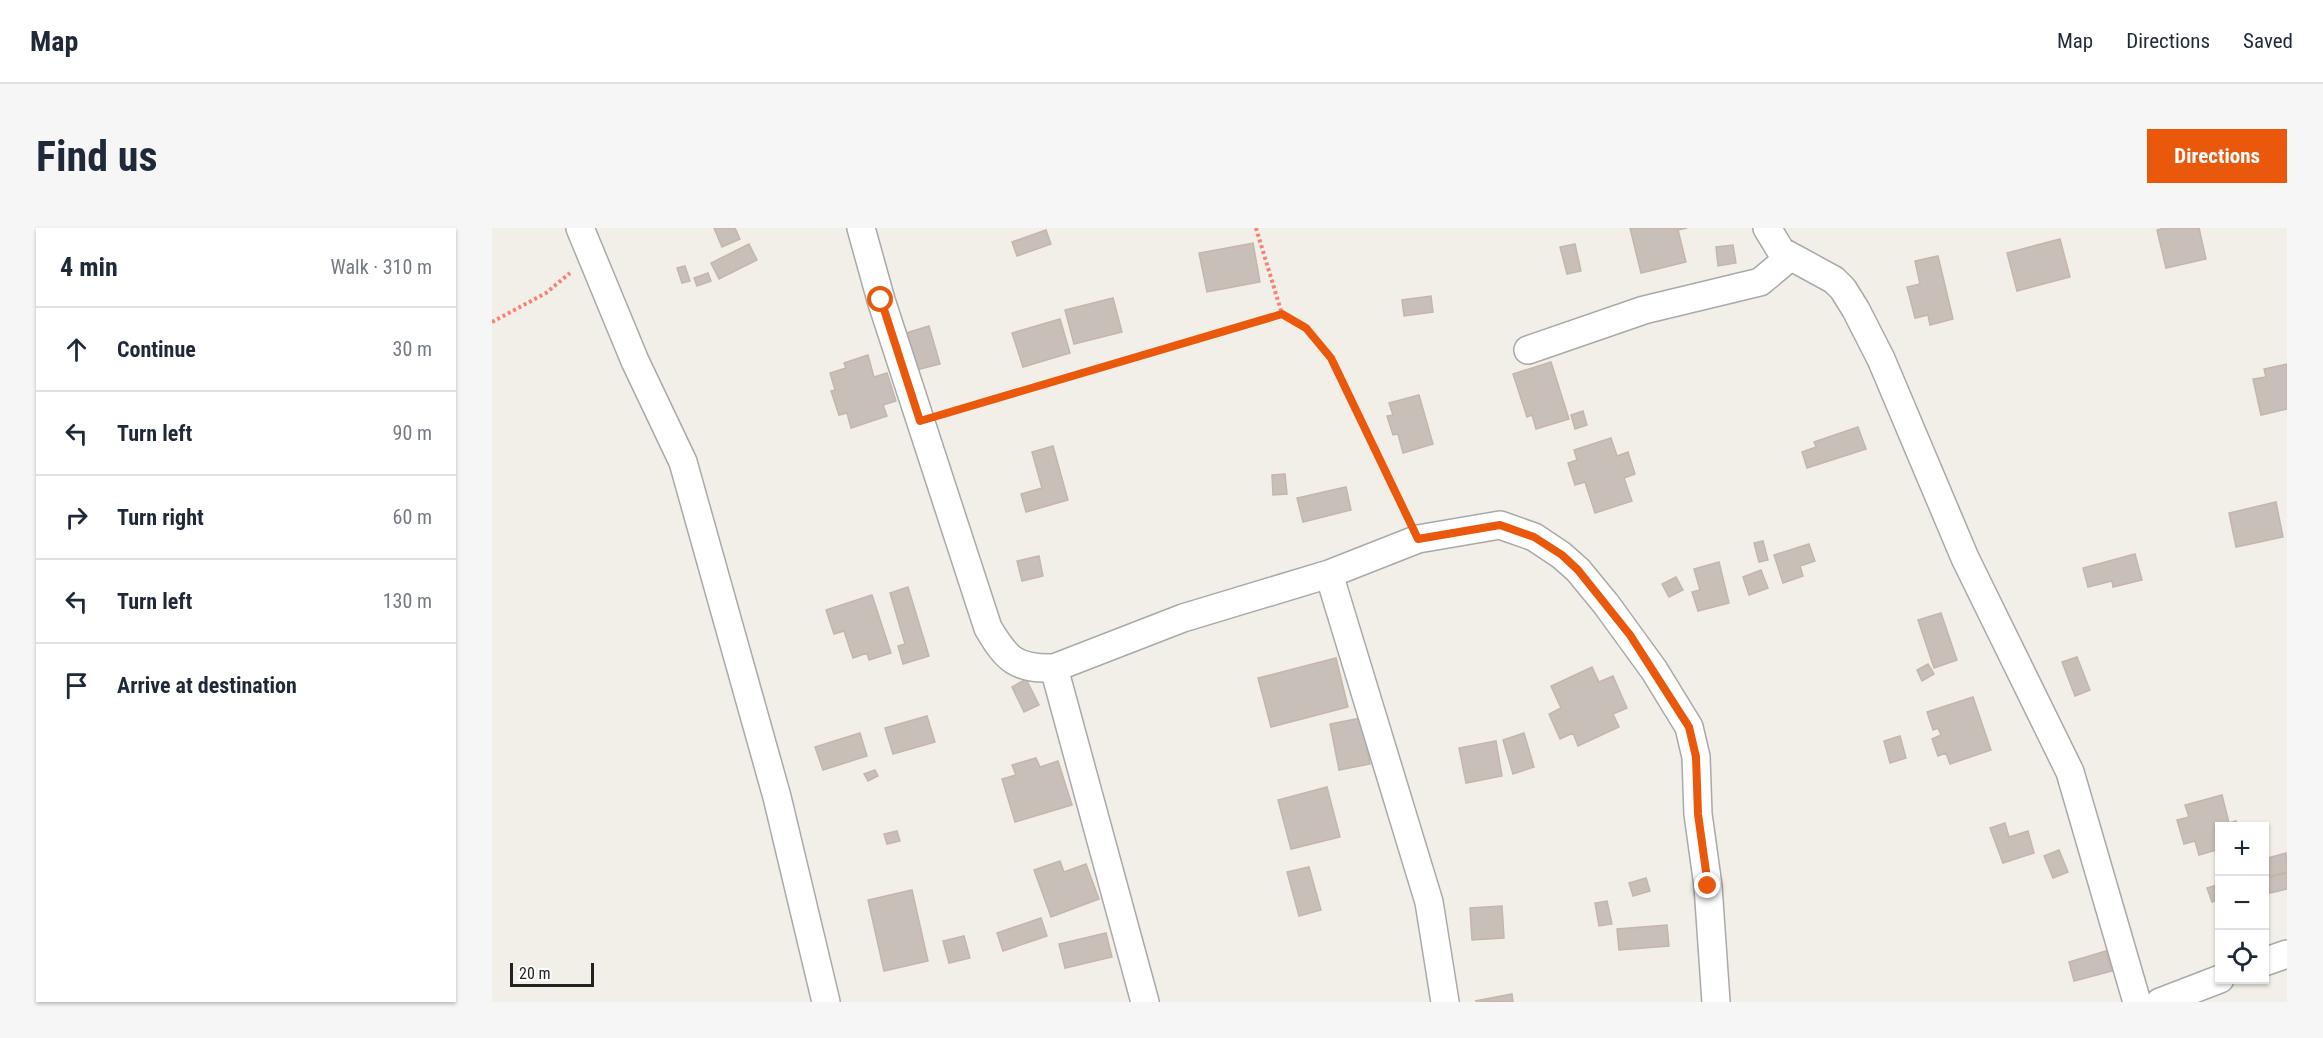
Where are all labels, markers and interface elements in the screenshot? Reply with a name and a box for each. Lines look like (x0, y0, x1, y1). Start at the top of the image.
text: Map (30, 25, 78, 58)
text: Map (2057, 29, 2093, 53)
text: Directions (2126, 29, 2210, 53)
text: Saved (2243, 29, 2293, 53)
button: Directions (2147, 129, 2287, 183)
text: Find us (36, 132, 157, 181)
text: 4 min (60, 252, 118, 282)
text: Walk · 310 m (331, 255, 432, 279)
route start (867, 286, 893, 312)
icon: ahead (60, 333, 93, 366)
text: Continue (117, 337, 196, 362)
text: 30 m (393, 337, 432, 361)
icon: left (60, 417, 93, 450)
text: Turn left (117, 421, 192, 446)
text: 90 m (393, 421, 432, 445)
icon: right (60, 501, 93, 534)
text: Turn right (117, 505, 204, 530)
text: 60 m (393, 505, 432, 529)
icon: left (60, 585, 93, 618)
text: Turn left (117, 589, 192, 614)
text: 130 m (383, 589, 432, 613)
icon: arrive (60, 669, 93, 702)
text: Arrive at destination (117, 673, 297, 698)
map controls (2215, 822, 2269, 984)
button: + (2215, 822, 2269, 876)
route end (1694, 872, 1720, 898)
button: − (2215, 876, 2269, 930)
button: locate (2215, 930, 2269, 984)
scale bar (510, 960, 594, 988)
text: 20 m (519, 964, 551, 983)

